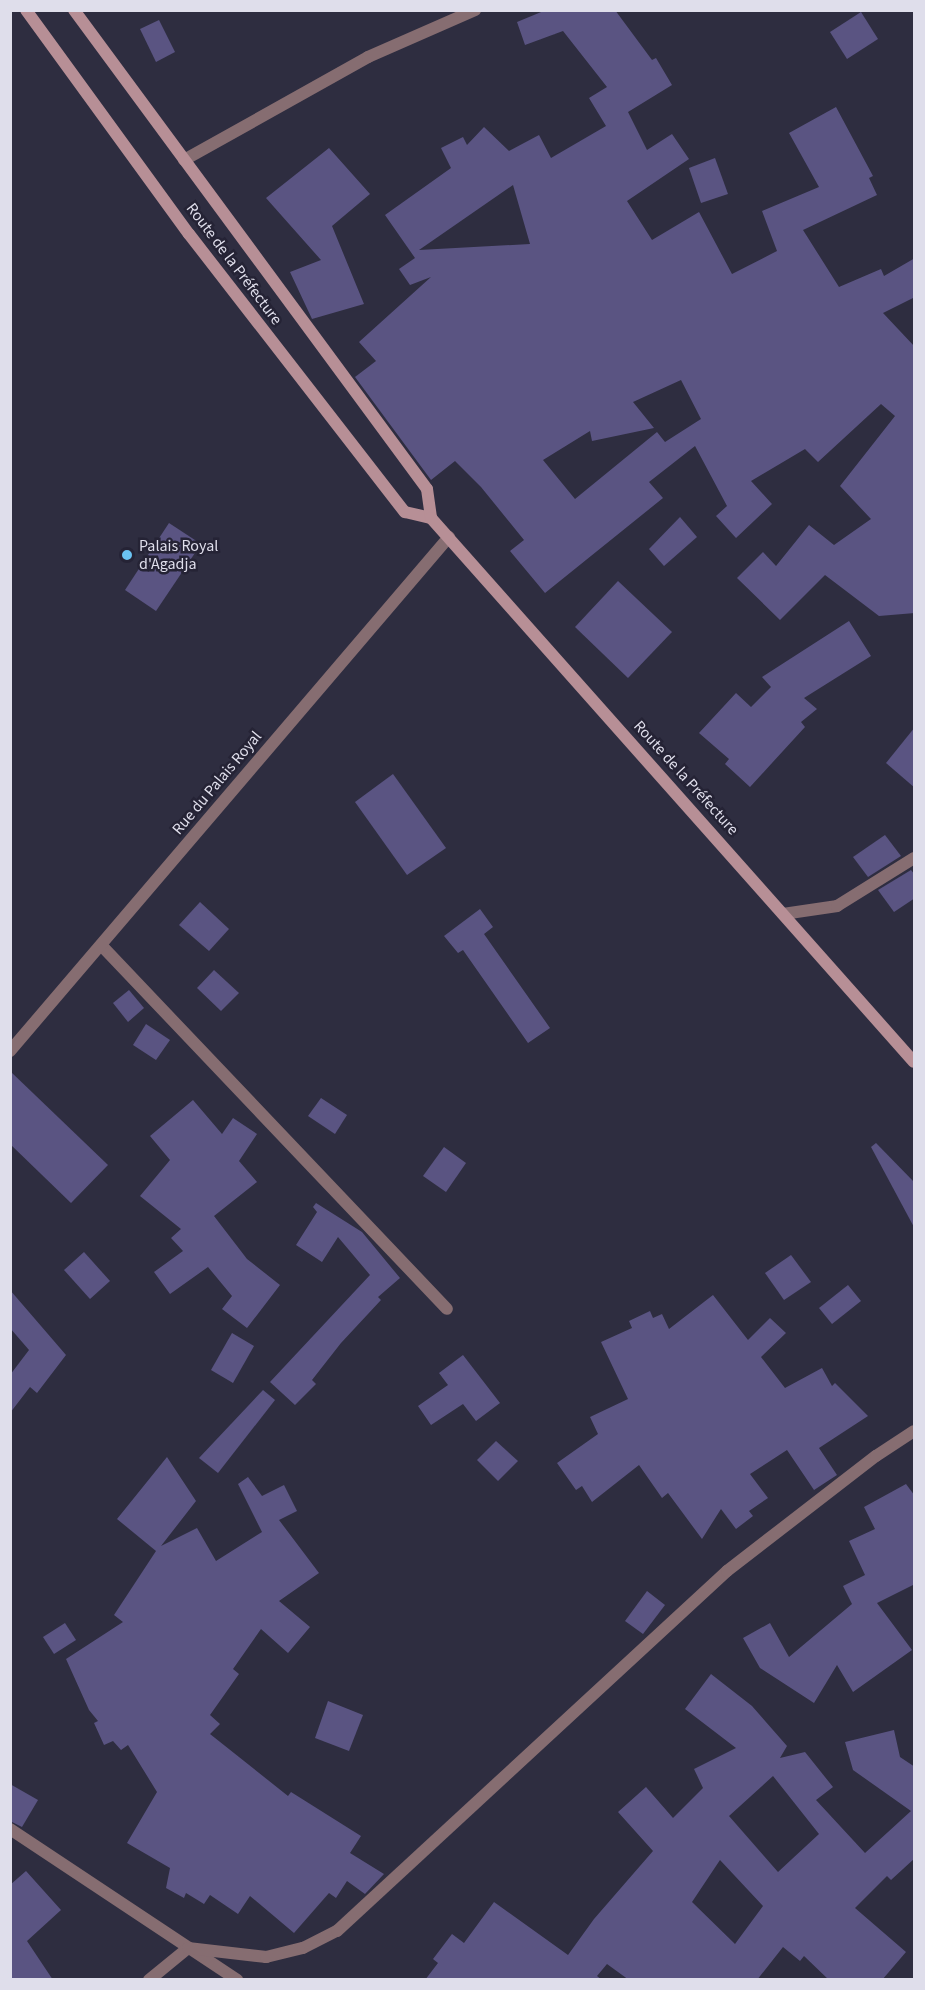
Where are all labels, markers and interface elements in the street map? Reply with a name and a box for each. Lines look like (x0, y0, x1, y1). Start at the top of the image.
street label: Route de la Préfecture (182, 199, 286, 329)
place label: Palais Royal d'Agadja (139, 536, 218, 574)
marker: Palais Royal d'Agadja (120, 548, 134, 562)
street label: Route de la Préfecture (630, 717, 742, 839)
street label: Rue du Palais Royal (168, 727, 266, 839)

